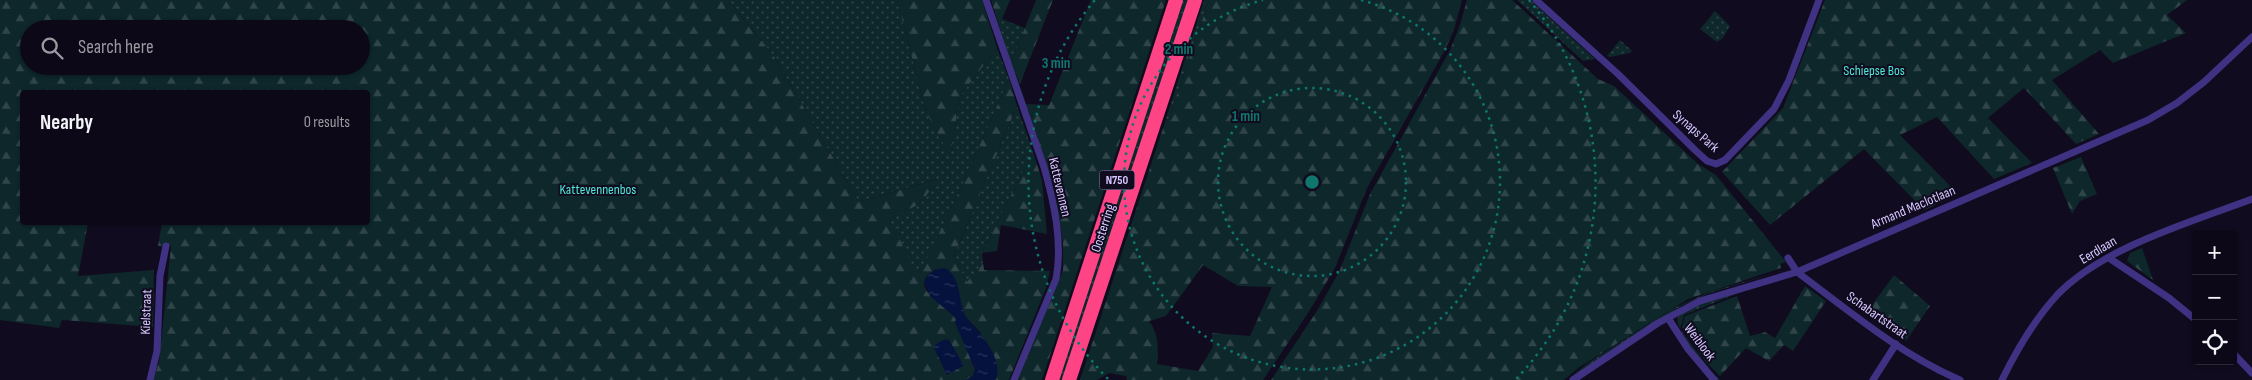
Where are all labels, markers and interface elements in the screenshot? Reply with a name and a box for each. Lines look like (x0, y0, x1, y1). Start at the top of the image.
search box (20, 20, 370, 75)
icon: search (38, 34, 66, 62)
text: Search here (78, 36, 154, 59)
text: 2 min (1165, 40, 1193, 59)
text: 3 min (1042, 54, 1070, 73)
park label: Schiepse Bos (1843, 62, 1905, 79)
street label: Synaps Park (1669, 106, 1723, 156)
text: 1 min (1232, 107, 1260, 126)
text: Nearby (40, 110, 93, 135)
text: 0 results (304, 113, 350, 132)
street label: Kattevennen (1045, 156, 1075, 218)
road number: N750 (1100, 170, 1134, 190)
centre of rings (1303, 173, 1321, 191)
park label: Kattevennenbos (560, 181, 636, 198)
street label: Armand Maclotlaan (1867, 182, 1958, 233)
street label: Oosterring (1087, 201, 1119, 254)
map controls (2192, 230, 2237, 365)
button: + (2192, 230, 2237, 275)
street label: Eerdlaan (2076, 232, 2120, 268)
button: − (2192, 275, 2237, 320)
street label: Schabartstraat (1843, 288, 1911, 342)
street label: Kielstraat (137, 289, 155, 335)
street label: Weiblook (1680, 320, 1720, 365)
button: locate (2192, 320, 2237, 365)

